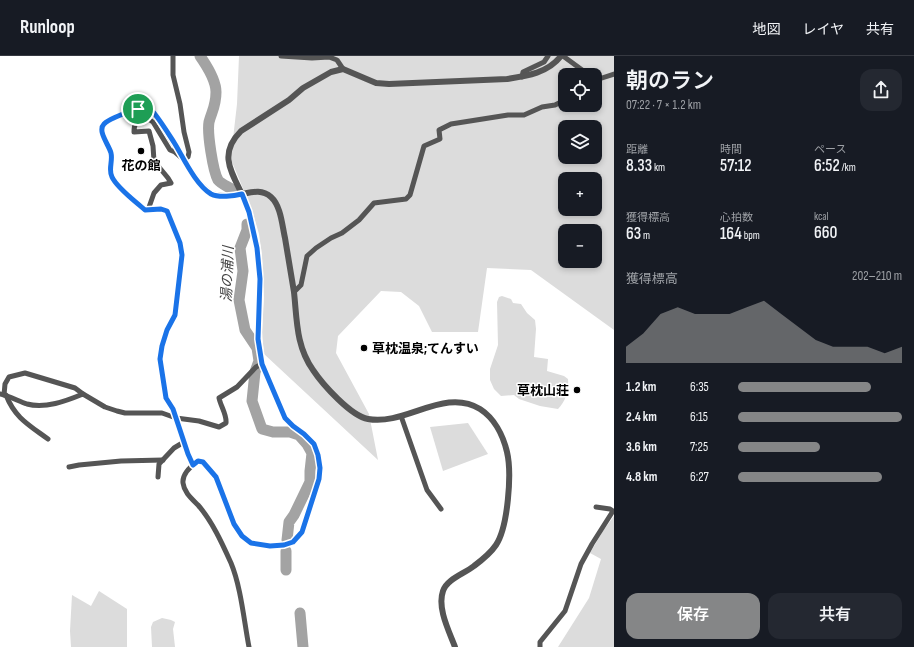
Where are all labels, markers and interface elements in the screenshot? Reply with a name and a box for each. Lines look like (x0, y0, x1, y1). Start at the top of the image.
text: Runloop (20, 16, 75, 39)
text: 地図 (752, 21, 780, 38)
text: レイヤ (802, 21, 844, 38)
text: 共有 (866, 21, 894, 38)
map controls (558, 68, 602, 268)
button: locate (558, 68, 602, 112)
text: 朝のラン (626, 68, 714, 95)
button: share (860, 69, 902, 111)
pin (121, 92, 155, 126)
text: 07:22 · 7 × 1.2 km (626, 97, 701, 113)
icon: arrive (127, 98, 149, 120)
button: layers (558, 120, 602, 164)
text: 距離 (626, 143, 648, 156)
text: 時間 (720, 143, 742, 156)
text: ペース (814, 143, 846, 156)
marker: 花の館 (136, 146, 146, 156)
text: 8.33 (626, 156, 652, 176)
text: 57:12 (720, 156, 752, 176)
text: 6:52 (814, 156, 840, 176)
place label: 花の館 (121, 158, 161, 174)
text: km (652, 161, 665, 174)
text: /km (840, 161, 856, 174)
button: + (558, 172, 602, 216)
text: kcal (814, 210, 829, 223)
text: 獲得標高 (626, 211, 670, 224)
text: 心拍数 (720, 211, 753, 224)
text: 660 (814, 223, 837, 243)
button: − (558, 224, 602, 268)
text: 63 (626, 224, 641, 244)
text: 164 (720, 224, 742, 244)
text: m (641, 229, 650, 242)
text: bpm (742, 229, 760, 242)
water label: 湯の浦川 (218, 244, 237, 302)
text: 202–210 m (852, 268, 902, 284)
text: 獲得標高 (626, 271, 678, 287)
place label: 草枕温泉;てんすい (372, 341, 479, 357)
marker: 草枕温泉;てんすい (359, 343, 369, 353)
text: 1.2 km (626, 379, 656, 395)
text: 6:35 (690, 379, 709, 395)
place label: 草枕山荘 (517, 383, 569, 399)
marker: 草枕山荘 (572, 385, 582, 395)
text: 2.4 km (626, 409, 657, 425)
text: 6:15 (690, 409, 708, 425)
text: 3.6 km (626, 439, 657, 455)
text: 7:25 (690, 439, 708, 455)
text: 4.8 km (626, 469, 657, 485)
text: 6:27 (690, 469, 709, 485)
button: 保存 (626, 593, 760, 639)
button: 共有 (768, 593, 902, 639)

